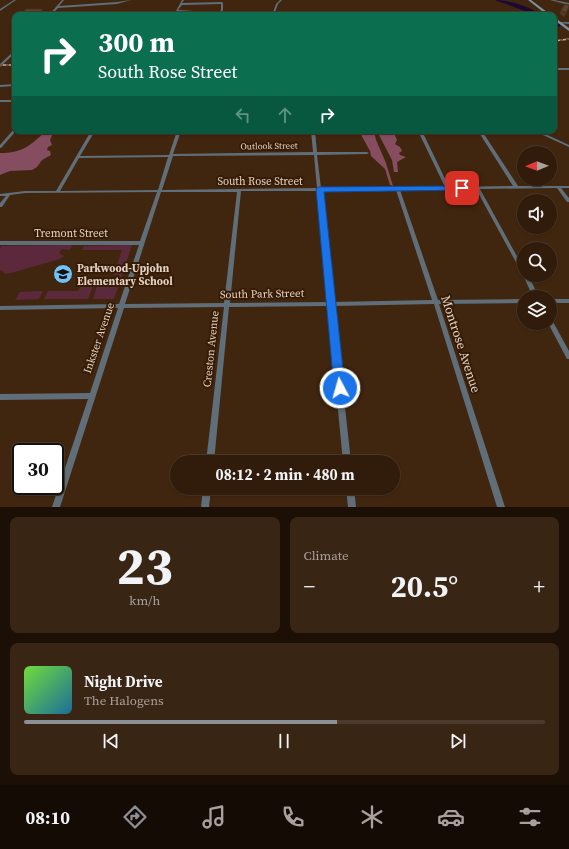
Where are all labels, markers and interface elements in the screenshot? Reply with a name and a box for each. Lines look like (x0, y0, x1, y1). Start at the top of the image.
text: 300 m (98, 23, 175, 61)
icon: right (32, 28, 84, 80)
text: South Rose Street (98, 59, 237, 84)
icon: left (232, 104, 254, 126)
icon: ahead (274, 104, 296, 126)
icon: right (316, 104, 338, 126)
street label: Outlook Street (240, 139, 298, 152)
north arrow (517, 146, 557, 186)
map controls (517, 146, 557, 330)
pin (445, 171, 479, 205)
street label: South Rose Street (217, 174, 303, 189)
icon: arrive (451, 177, 473, 199)
button: sound (517, 194, 557, 234)
street label: Tremont Street (34, 226, 108, 241)
button: search (517, 242, 557, 282)
place label: Parkwood-Upjohn Elementary School (77, 261, 173, 289)
school or university icon: Parkwood-Upjohn Elementary School (52, 263, 74, 285)
street label: South Park Street (220, 286, 305, 302)
button: layers (517, 290, 557, 330)
street label: Montrose Avenue (437, 293, 485, 395)
street label: Inkster Avenue (80, 300, 118, 375)
street label: Creston Avenue (200, 310, 223, 388)
position arrow (319, 367, 361, 409)
speed limit sign: 30 (12, 443, 64, 495)
text: 08:12 · 2 min · 480 m (216, 464, 355, 485)
text: 23 (117, 530, 173, 601)
text: Climate (304, 547, 349, 564)
text: 20.5° (390, 566, 458, 607)
text: − (304, 571, 315, 601)
text: + (533, 571, 545, 601)
text: km/h (129, 592, 160, 609)
text: Night Drive (84, 671, 163, 692)
text: The Halogens (84, 692, 164, 709)
icon: previous (100, 730, 122, 752)
icon: pause (273, 730, 295, 752)
icon: next (447, 730, 469, 752)
icon: directions (121, 803, 149, 831)
icon: music (200, 803, 228, 831)
icon: phone (279, 803, 307, 831)
icon: climate (358, 803, 386, 831)
icon: car (437, 803, 465, 831)
icon: filters (516, 803, 544, 831)
text: 08:10 (25, 805, 70, 830)

